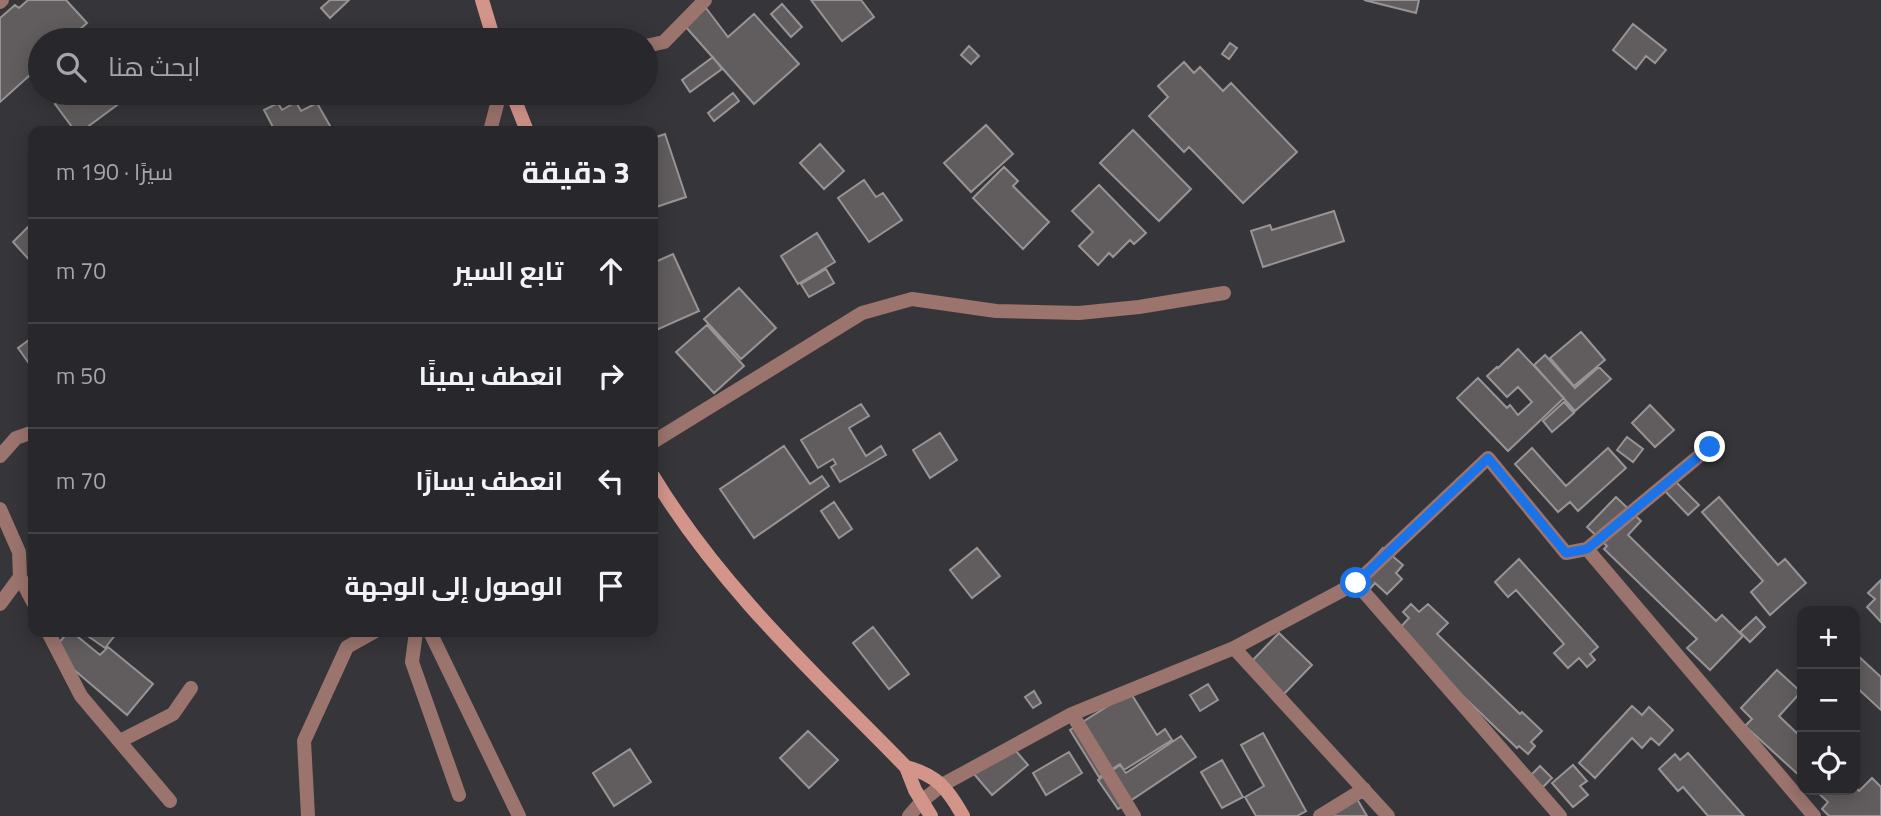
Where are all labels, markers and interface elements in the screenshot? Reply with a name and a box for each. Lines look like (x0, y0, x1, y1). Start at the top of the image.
search box (28, 28, 658, 105)
text: ابحث هنا (108, 47, 201, 86)
icon: search (52, 48, 90, 86)
text: 3 دقيقة (522, 149, 630, 195)
text: سيرًا · 190 m (56, 154, 173, 189)
text: تابع السير (454, 251, 563, 290)
icon: ahead (592, 252, 630, 290)
text: 70 m (56, 253, 106, 288)
text: انعطف يمينًا (419, 356, 563, 395)
icon: right (592, 357, 630, 395)
text: 50 m (56, 358, 106, 393)
route end (1694, 431, 1725, 462)
text: انعطف يسارًا (415, 461, 563, 500)
icon: left (592, 462, 630, 500)
text: 70 m (56, 463, 106, 498)
text: الوصول إلى الوجهة (344, 566, 563, 605)
icon: arrive (592, 567, 630, 605)
route start (1340, 567, 1371, 598)
map controls (1797, 606, 1860, 795)
button: + (1797, 606, 1860, 669)
button: − (1797, 669, 1860, 732)
button: locate (1797, 732, 1860, 795)

